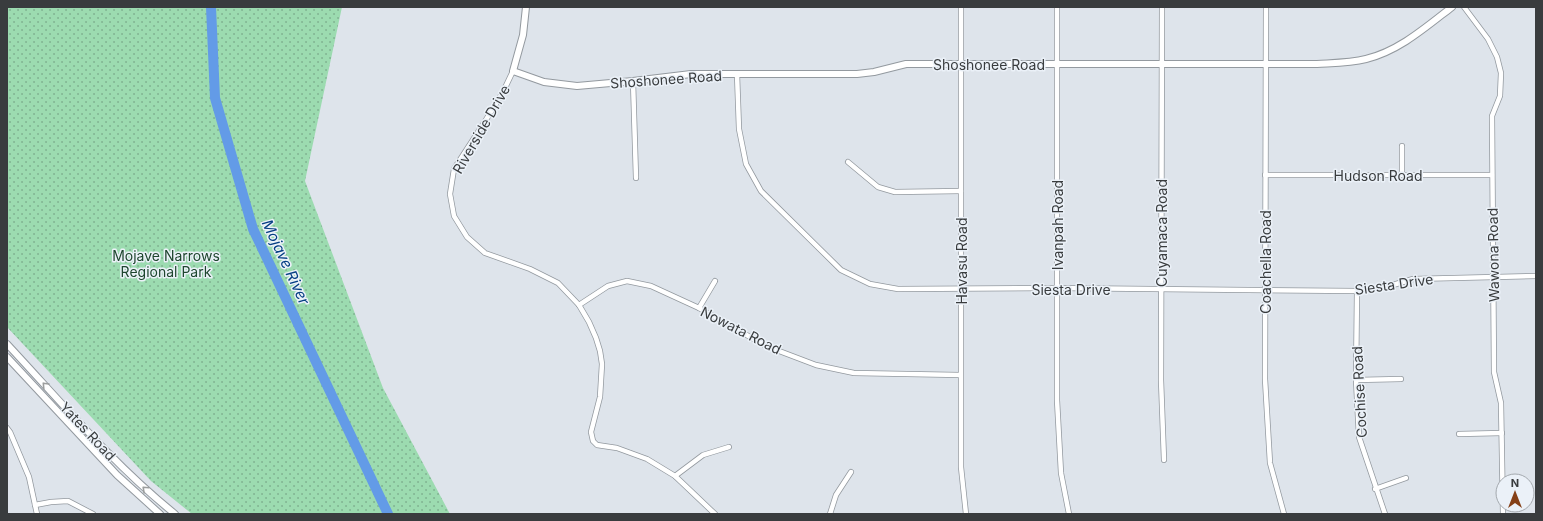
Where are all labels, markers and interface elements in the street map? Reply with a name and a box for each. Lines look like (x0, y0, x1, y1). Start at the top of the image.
street label: Shoshonee Road (933, 56, 1045, 73)
street label: Shoshonee Road (610, 67, 722, 91)
street label: Riverside Drive (449, 82, 513, 176)
street label: Hudson Road (1333, 167, 1423, 184)
street label: Cuyamaca Road (1153, 179, 1170, 287)
street label: Ivanpah Road (1049, 180, 1066, 270)
street label: Wawona Road (1484, 208, 1502, 302)
street label: Coachella Road (1257, 210, 1274, 314)
water label: Mojave River (258, 216, 314, 308)
street label: Havasu Road (953, 217, 970, 305)
park label: Mojave Narrows Regional Park (112, 247, 220, 280)
street label: Siesta Drive (1354, 270, 1434, 298)
street label: Siesta Drive (1031, 281, 1111, 298)
street label: Nowata Road (698, 302, 784, 358)
street label: Cochise Road (1348, 346, 1370, 438)
one-way arrow (43, 382, 50, 390)
street label: Yates Road (57, 398, 119, 464)
north arrow (1495, 473, 1535, 513)
text: N (1511, 476, 1519, 490)
one-way arrow (142, 486, 150, 494)

